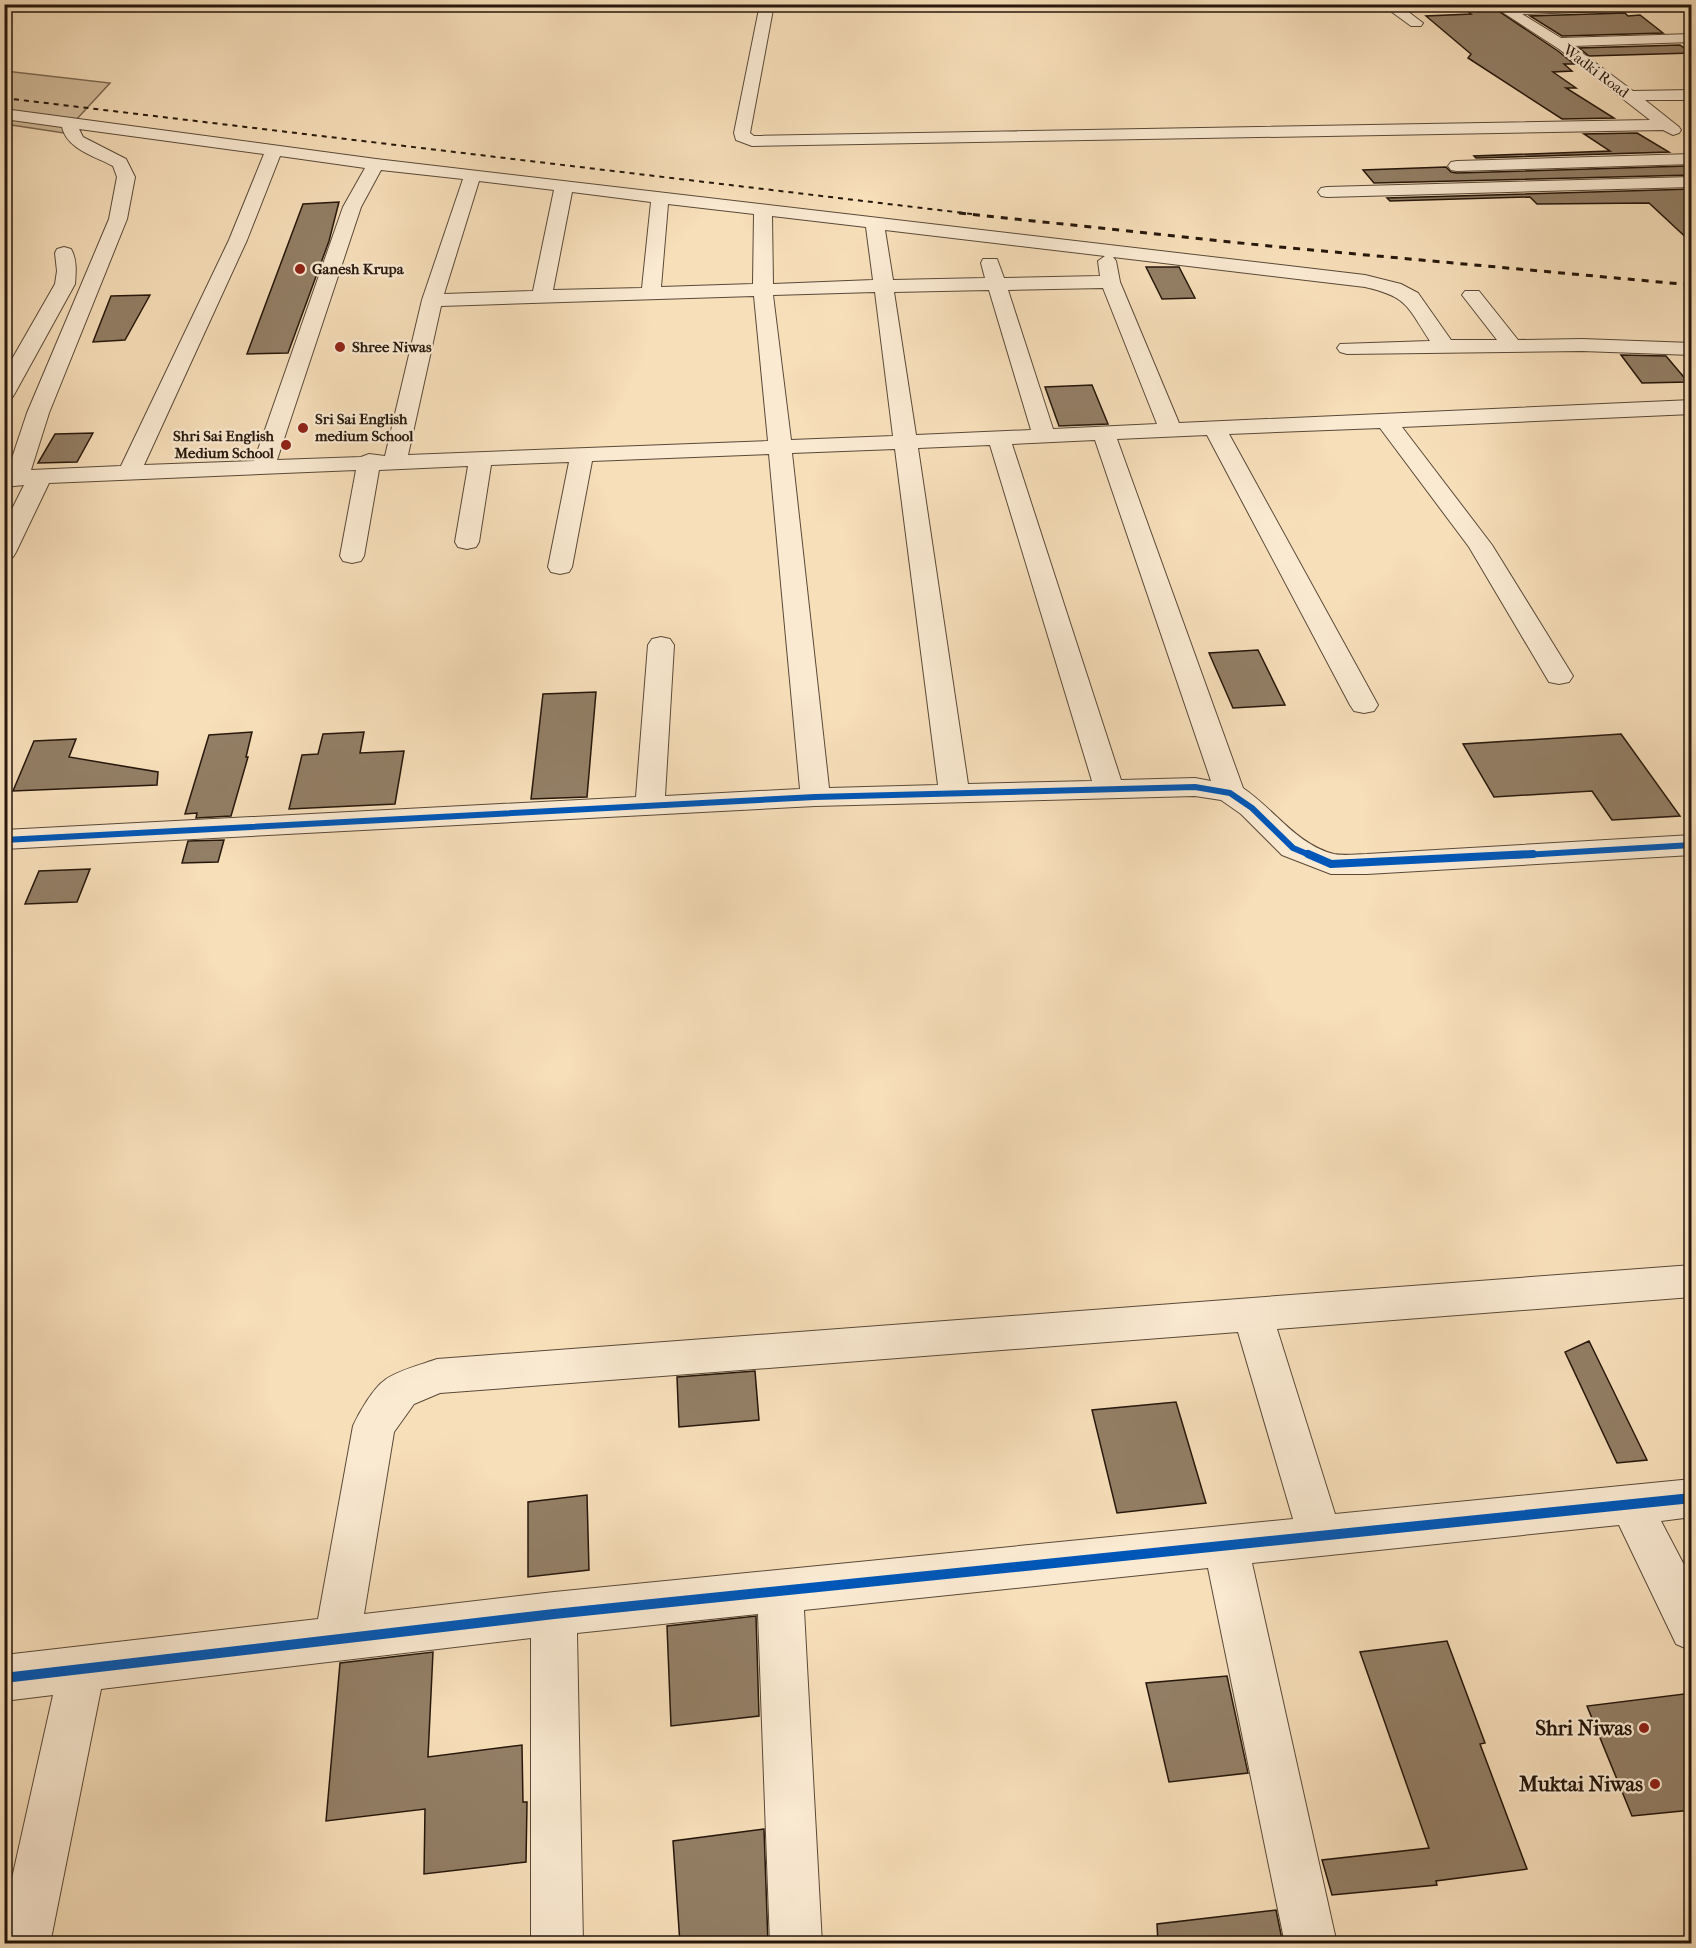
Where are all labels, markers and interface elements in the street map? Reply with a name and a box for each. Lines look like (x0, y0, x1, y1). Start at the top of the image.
street label: Wadki Road (1559, 40, 1633, 102)
place label: Ganesh Krupa (312, 260, 405, 278)
marker: Ganesh Krupa (293, 262, 307, 276)
place label: Shree Niwas (352, 338, 432, 356)
marker: Shree Niwas (333, 340, 347, 354)
place label: Sri Sai English medium School (314, 410, 414, 445)
marker: Sri Sai English medium School (296, 421, 310, 435)
place label: Shri Sai English Medium School (173, 427, 275, 462)
marker: Shri Sai English Medium School (279, 438, 293, 452)
place label: Shri Niwas (1535, 1716, 1632, 1740)
marker: Shri Niwas (1637, 1721, 1651, 1735)
place label: Muktai Niwas (1518, 1772, 1643, 1796)
marker: Muktai Niwas (1648, 1777, 1662, 1791)

